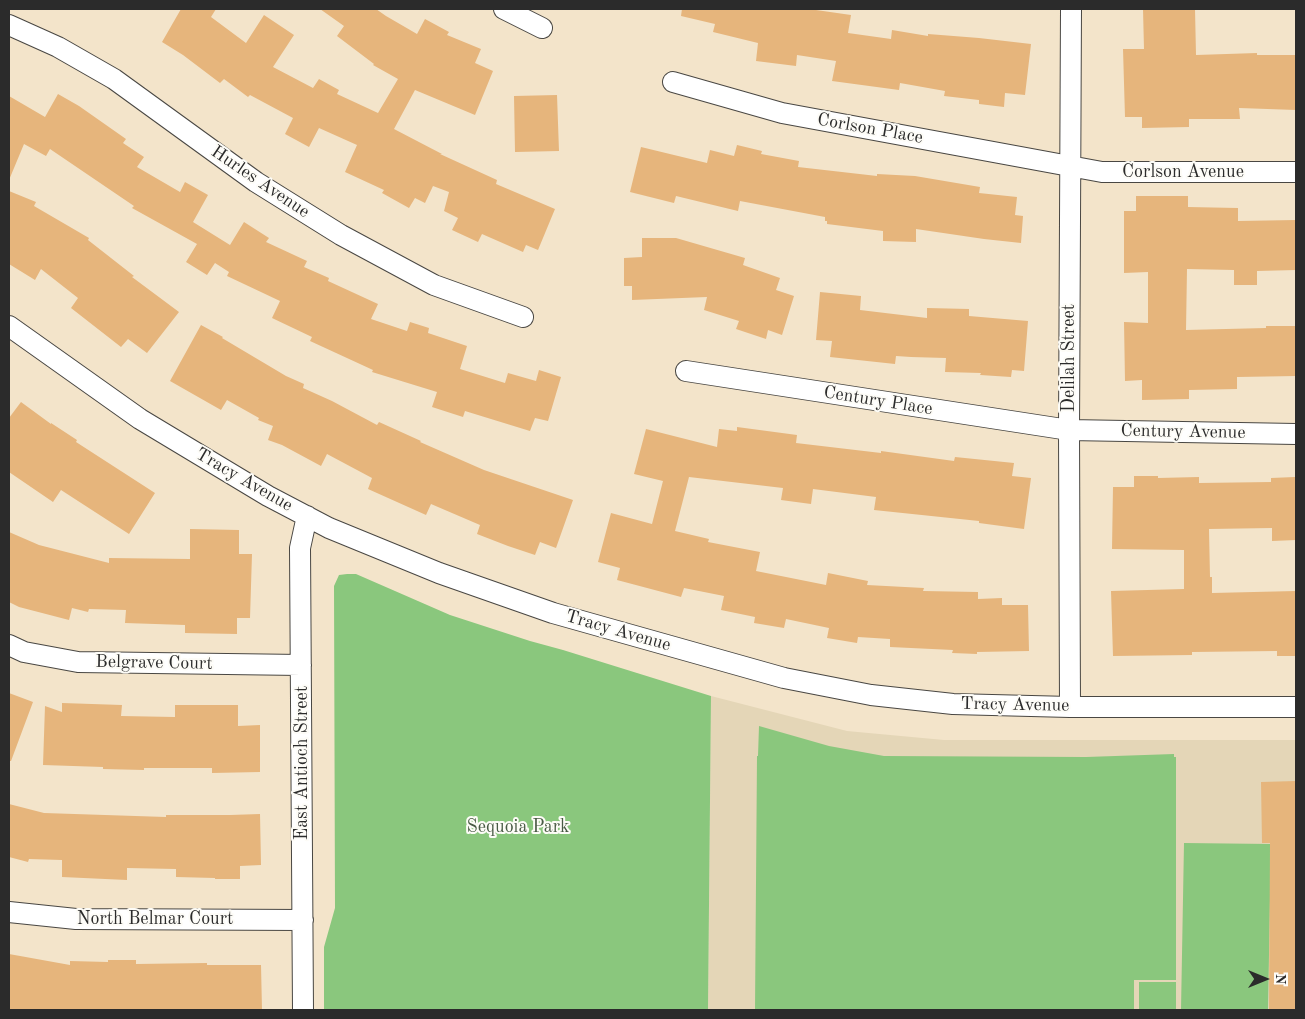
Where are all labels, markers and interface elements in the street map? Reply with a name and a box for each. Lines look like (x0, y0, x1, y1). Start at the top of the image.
street label: Corlson Place (816, 109, 924, 149)
street label: Hurles Avenue (207, 141, 313, 223)
street label: Corlson Avenue (1122, 161, 1244, 183)
street label: Delilah Street (1058, 304, 1080, 412)
street label: Century Place (822, 382, 934, 420)
street label: Century Avenue (1120, 420, 1246, 444)
street label: Tracy Avenue (192, 443, 296, 517)
street label: Tracy Avenue (563, 606, 673, 656)
street label: Belgrave Court (95, 651, 213, 675)
street label: East Antioch Street (291, 686, 313, 840)
street label: Tracy Avenue (960, 693, 1070, 717)
park label: Sequoia Park (467, 816, 569, 838)
street label: North Belmar Court (77, 908, 233, 930)
north arrow (1240, 954, 1290, 1004)
text: N (1273, 974, 1287, 984)

